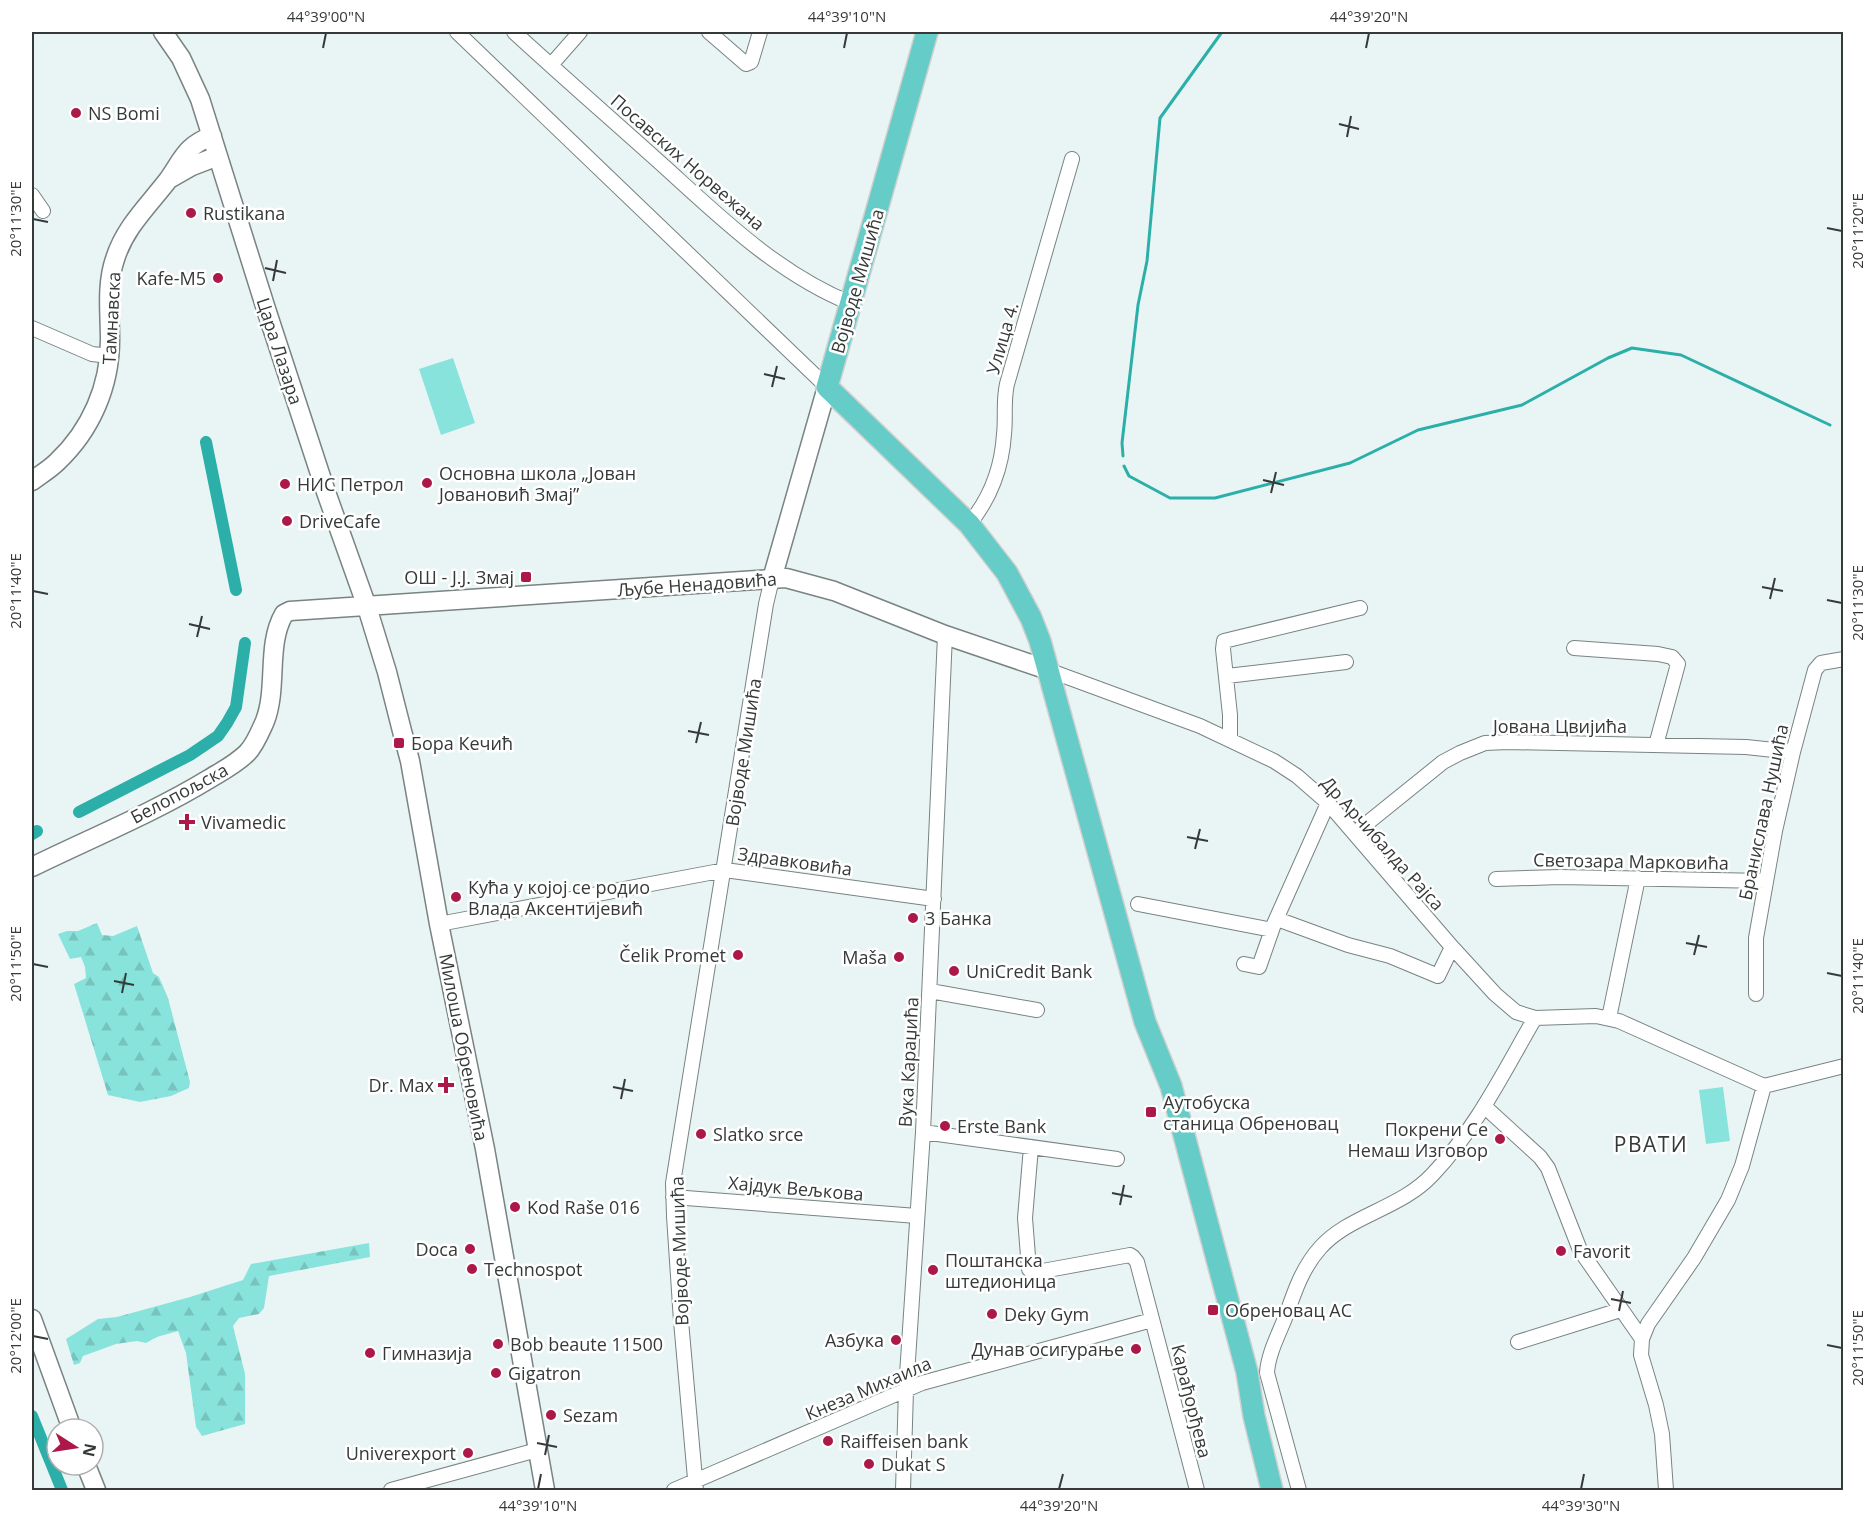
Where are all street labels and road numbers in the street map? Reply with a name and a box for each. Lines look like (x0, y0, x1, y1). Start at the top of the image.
street label: Посавских Норвежана (606, 88, 770, 236)
street label: Војводе Мишића (825, 206, 889, 356)
street label: Тамнавска (97, 271, 125, 365)
street label: Цара Лазара (251, 294, 309, 408)
street label: Улица 4. (980, 299, 1024, 377)
street label: Љубе Ненадовића (616, 566, 778, 602)
street label: Војводе Мишића (719, 676, 767, 828)
street label: Јована Цвијића (1491, 714, 1627, 738)
street label: Бранислава Нушића (1733, 722, 1793, 902)
street label: Белопољска (126, 757, 232, 829)
street label: Др Арчибалда Рајса (1316, 771, 1450, 915)
street label: Здравковића (736, 841, 854, 881)
street label: Светозара Марковића (1533, 847, 1729, 875)
street label: Милоша Обреновића (434, 951, 494, 1143)
street label: Вука Караџића (893, 996, 923, 1128)
street label: Хајдук Вељкова (727, 1170, 865, 1206)
street label: Војводе Мишића (664, 1176, 694, 1326)
street label: Карађорђева (1166, 1342, 1218, 1460)
street label: Кнеза Михаила (801, 1351, 935, 1425)

